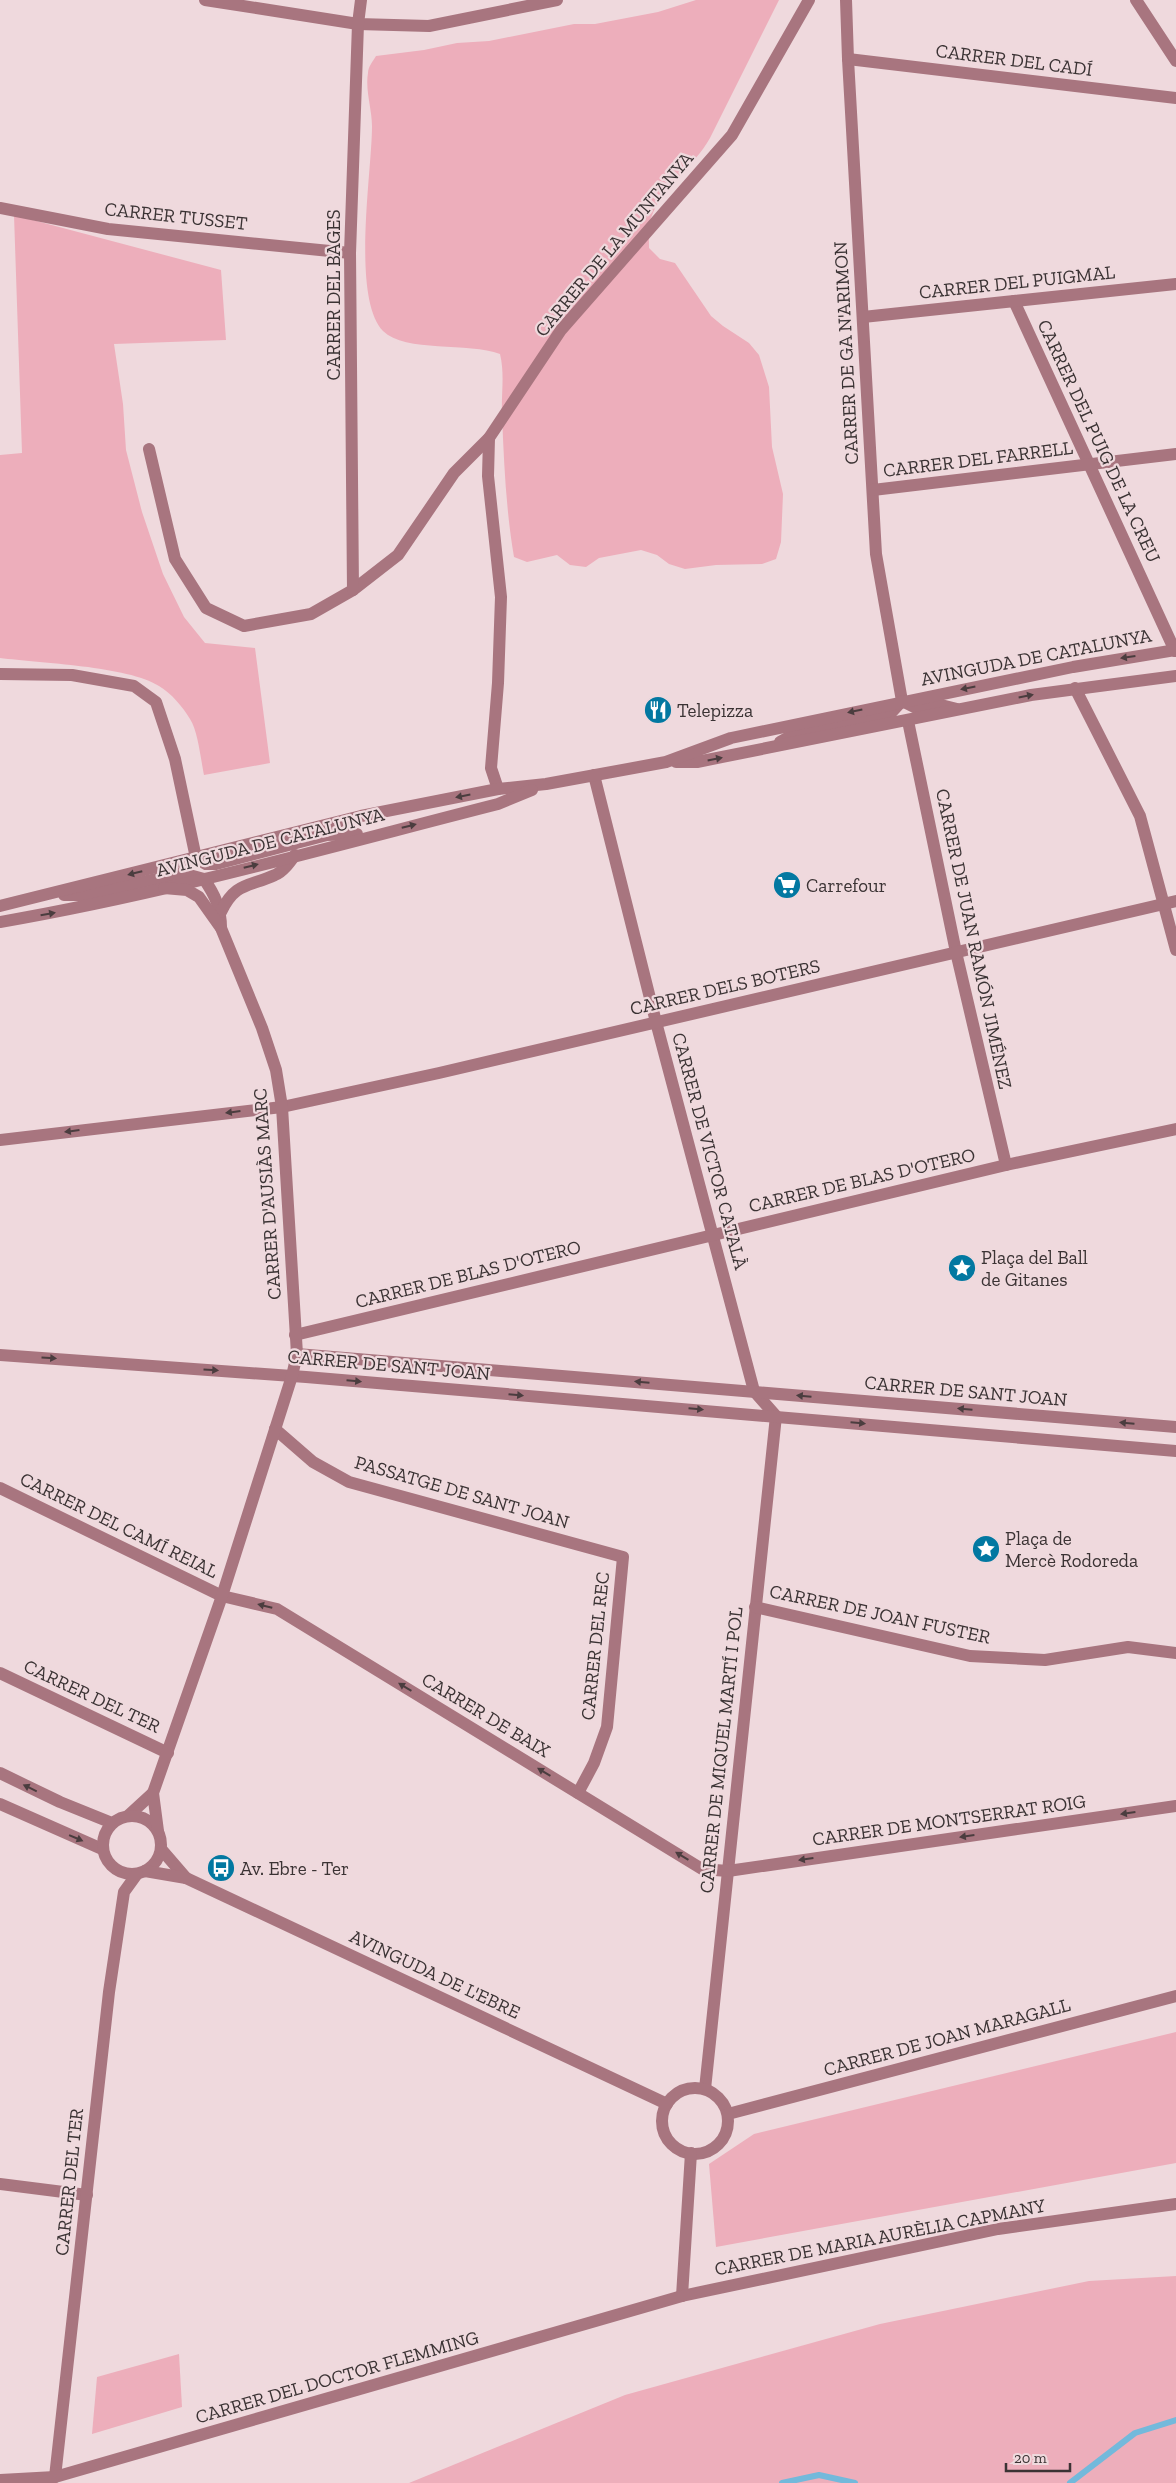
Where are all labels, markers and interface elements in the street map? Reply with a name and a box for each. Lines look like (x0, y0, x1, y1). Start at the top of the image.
street label: CARRER DEL CADÍ (934, 39, 1094, 81)
street label: CARRER DE LA MUNTANYA (530, 146, 699, 341)
street label: CARRER TUSSET (103, 197, 249, 235)
street label: CARRER DEL BAGES (322, 209, 345, 381)
street label: CARRER DE GA N'ARIMON (829, 241, 863, 465)
street label: CARRER DEL PUIGMAL (918, 260, 1117, 304)
street label: CARRER DEL PUIG DE LA CREU (1032, 316, 1166, 566)
street label: CARRER DEL FARRELL (882, 436, 1075, 482)
street label: AVINGUDA DE CATALUNYA (919, 623, 1154, 691)
one-way arrow (1119, 653, 1135, 661)
one-way arrow (961, 684, 976, 692)
one-way arrow (1018, 692, 1033, 700)
restaurant icon: Telepizza (643, 695, 673, 725)
place label: Telepizza (677, 699, 753, 722)
one-way arrow (846, 708, 862, 716)
one-way arrow (707, 754, 723, 762)
street label: CARRER DE JUAN RAMÓN JIMÉNEZ (931, 787, 1017, 1091)
one-way arrow (455, 792, 471, 800)
street label: AVINGUDA DE CATALUNYA (154, 802, 387, 881)
one-way arrow (401, 822, 416, 830)
one-way arrow (244, 862, 259, 870)
one-way arrow (127, 869, 142, 877)
supermarket icon: Carrefour (772, 870, 802, 900)
place label: Carrefour (806, 874, 887, 897)
one-way arrow (40, 909, 56, 917)
street label: CARRER DELS BOTERS (628, 954, 822, 1020)
street label: CARRER DE VICTOR CATALÀ (667, 1030, 753, 1273)
street label: CARRER D'AUSIÀS MARC (248, 1087, 286, 1301)
one-way arrow (225, 1108, 241, 1116)
one-way arrow (64, 1127, 80, 1135)
street label: CARRER DE BLAS D'OTERO (747, 1143, 978, 1217)
street label: CARRER DE BLAS D'OTERO (353, 1235, 583, 1313)
place label: Plaça del Ball de Gitanes (981, 1246, 1088, 1291)
place icon: Plaça del Ball de Gitanes (947, 1253, 977, 1283)
street label: CARRER DE SANT JOAN (287, 1345, 491, 1385)
one-way arrow (41, 1355, 57, 1363)
one-way arrow (203, 1367, 219, 1375)
street label: CARRER DE SANT JOAN (864, 1371, 1068, 1411)
one-way arrow (347, 1377, 363, 1385)
one-way arrow (633, 1378, 649, 1386)
one-way arrow (509, 1391, 525, 1399)
one-way arrow (795, 1391, 811, 1399)
one-way arrow (957, 1405, 973, 1413)
one-way arrow (688, 1406, 704, 1414)
one-way arrow (850, 1419, 866, 1427)
one-way arrow (1119, 1419, 1135, 1427)
street label: PASSATGE DE SANT JOAN (352, 1450, 572, 1534)
street label: CARRER DEL CAMÍ REIAL (16, 1467, 222, 1583)
place label: Plaça de Mercè Rodoreda (1005, 1527, 1138, 1572)
place icon: Plaça de Mercè Rodoreda (971, 1534, 1001, 1564)
street label: CARRER DEL REC (576, 1571, 614, 1721)
street label: CARRER DE JOAN FUSTER (768, 1579, 993, 1649)
one-way arrow (257, 1602, 272, 1610)
street label: CARRER DE MIQUEL MARTÍ I POL (695, 1605, 748, 1894)
street label: CARRER DEL TER (20, 1654, 164, 1738)
street label: CARRER DE BAIX (418, 1668, 554, 1762)
one-way arrow (398, 1683, 411, 1692)
one-way arrow (537, 1767, 550, 1776)
one-way arrow (23, 1783, 37, 1791)
street label: CARRER DE MONTSERRAT ROIG (811, 1789, 1087, 1851)
one-way arrow (1119, 1810, 1135, 1818)
one-way arrow (959, 1833, 975, 1841)
one-way arrow (69, 1834, 84, 1842)
one-way arrow (676, 1852, 689, 1861)
bus stop icon: Av. Ebre - Ter (206, 1853, 236, 1883)
one-way arrow (798, 1856, 814, 1864)
place label: Av. Ebre - Ter (240, 1857, 349, 1880)
street label: AVINGUDA DE L'EBRE (346, 1924, 524, 2024)
street label: CARRER DE JOAN MARAGALL (821, 1993, 1074, 2081)
street label: CARRER DEL TER (50, 2107, 88, 2257)
street label: CARRER DE MARIA AURÈLIA CAPMANY (712, 2194, 1048, 2280)
street label: CARRER DEL DOCTOR FLEMMING (193, 2326, 481, 2428)
scale bar (1006, 2440, 1070, 2472)
text: 20 m (1014, 2449, 1047, 2467)

